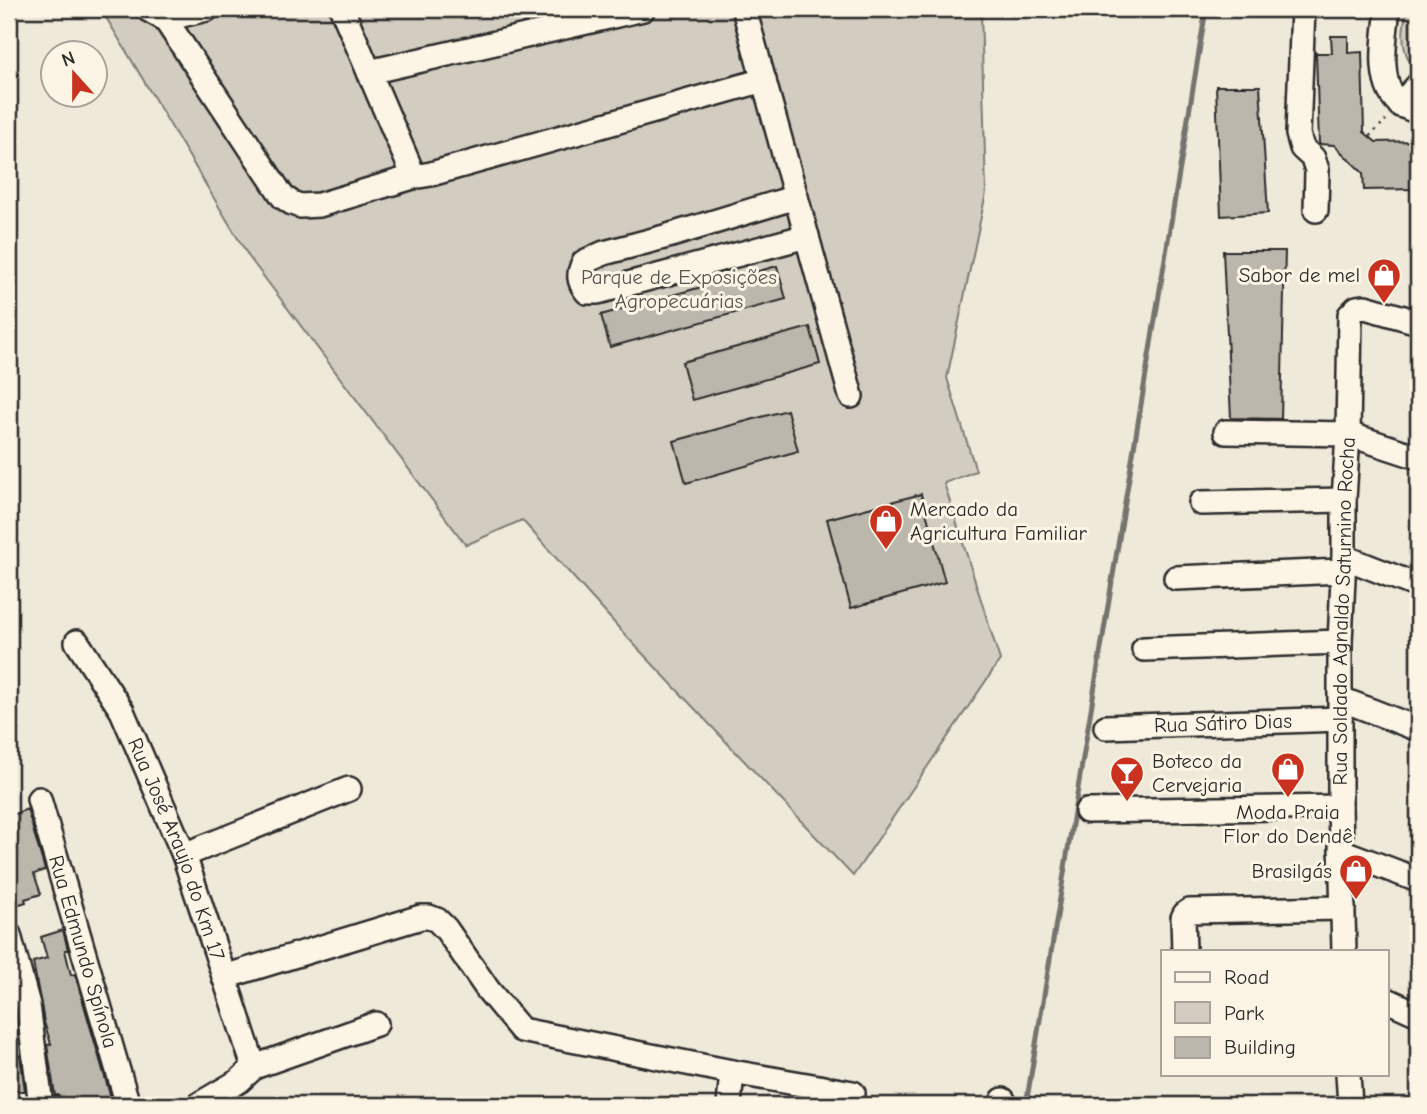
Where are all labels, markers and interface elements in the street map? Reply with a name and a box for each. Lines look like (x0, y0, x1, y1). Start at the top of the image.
north arrow (38, 38, 108, 108)
text: N (59, 47, 78, 72)
shop icon: Sabor de mel (1365, 256, 1403, 305)
place label: Sabor de mel (1239, 263, 1360, 287)
park label: Parque de Exposições Agropecuárias (581, 265, 777, 313)
street label: Rua Soldado Agnaldo Saturnino Rocha (1328, 436, 1360, 785)
place label: Mercado da Agricultura Familiar (910, 497, 1088, 545)
shop icon: Mercado da Agricultura Familiar (867, 502, 905, 551)
street label: Rua Sátiro Dias (1154, 709, 1292, 737)
street label: Rua José Araujo do Km 17 (123, 734, 230, 963)
place label: Boteco da Cervejaria (1152, 749, 1242, 797)
shop icon: Moda Praia Flor do Dendê (1269, 750, 1307, 799)
bar icon: Boteco da Cervejaria (1108, 754, 1146, 803)
place label: Moda Praia Flor do Dendê (1223, 800, 1353, 848)
street label: Rua Edmundo Spínola (44, 852, 123, 1051)
shop icon: Brasilgás (1337, 852, 1375, 901)
place label: Brasilgás (1251, 859, 1332, 883)
legend (1161, 950, 1388, 1076)
text: Road (1224, 965, 1269, 989)
text: Park (1224, 1001, 1264, 1025)
text: Building (1224, 1035, 1296, 1059)

